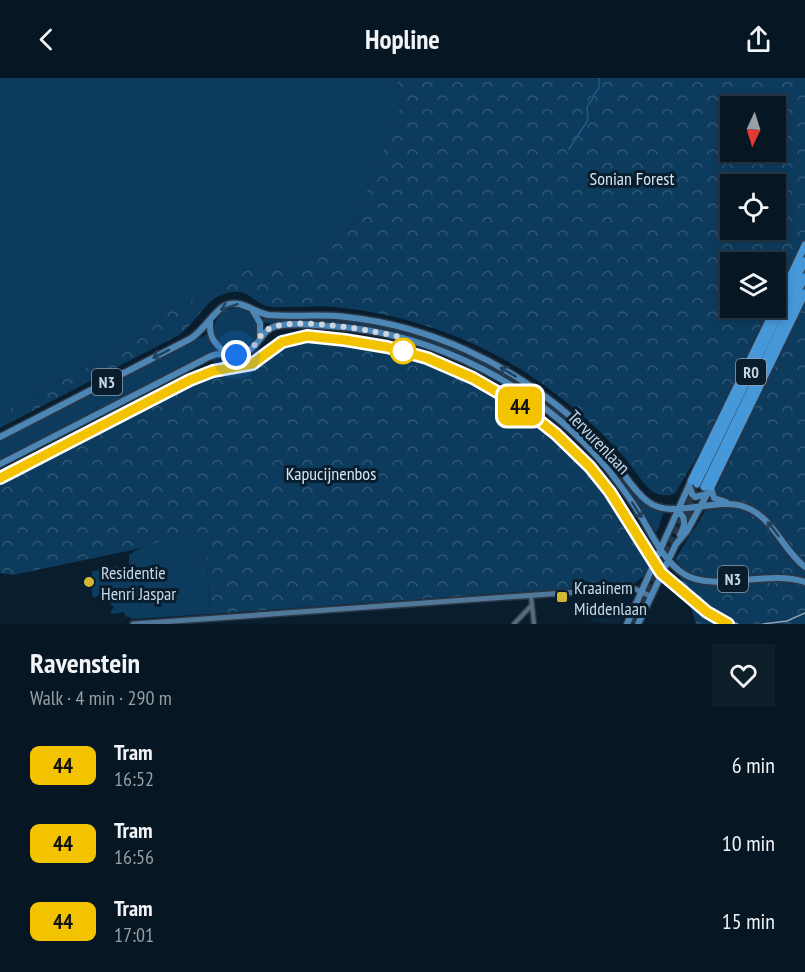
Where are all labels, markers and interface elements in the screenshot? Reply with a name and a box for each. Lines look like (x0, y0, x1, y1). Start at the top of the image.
text: Hopline (365, 22, 440, 56)
icon: back (30, 23, 63, 56)
icon: share (742, 23, 775, 56)
north arrow (720, 96, 786, 162)
map controls (720, 96, 786, 318)
park label: Sonian Forest (590, 167, 674, 190)
button: locate (720, 174, 786, 240)
button: layers (720, 252, 786, 318)
one-way arrow (219, 302, 238, 313)
unlabelled marker (390, 338, 416, 364)
your location (221, 340, 251, 370)
one-way arrow (153, 348, 171, 360)
road number: R0 (736, 359, 766, 385)
one-way arrow (500, 366, 517, 378)
road number: N3 (92, 369, 122, 395)
line badge: 44 (493, 386, 547, 426)
text: 44 (510, 393, 530, 420)
street label: Tervurenlaan (563, 405, 635, 479)
park label: Kapucijnenbos (286, 462, 376, 485)
one-way arrow (630, 501, 643, 518)
one-way arrow (766, 522, 779, 538)
place label: Residentie Henri Jaspar (101, 561, 176, 605)
road number: N3 (718, 566, 748, 592)
marker: Residentie Henri Jaspar (82, 575, 96, 589)
place label: Kraainem Middenlaan (574, 576, 647, 620)
marker: Kraainem Middenlaan (555, 590, 569, 604)
text: Ravenstein (30, 644, 140, 681)
button: heart (712, 644, 775, 707)
text: Walk · 4 min · 290 m (30, 685, 172, 711)
text: Tram (114, 738, 153, 766)
text: 6 min (732, 751, 775, 779)
text: 44 (53, 752, 73, 779)
text: 16:52 (114, 766, 154, 792)
text: Tram (114, 816, 153, 844)
text: 10 min (722, 829, 775, 857)
text: 44 (53, 830, 73, 857)
text: 16:56 (114, 844, 154, 870)
text: Tram (114, 894, 153, 922)
text: 15 min (722, 907, 775, 935)
text: 44 (53, 908, 73, 935)
text: 17:01 (114, 922, 154, 948)

